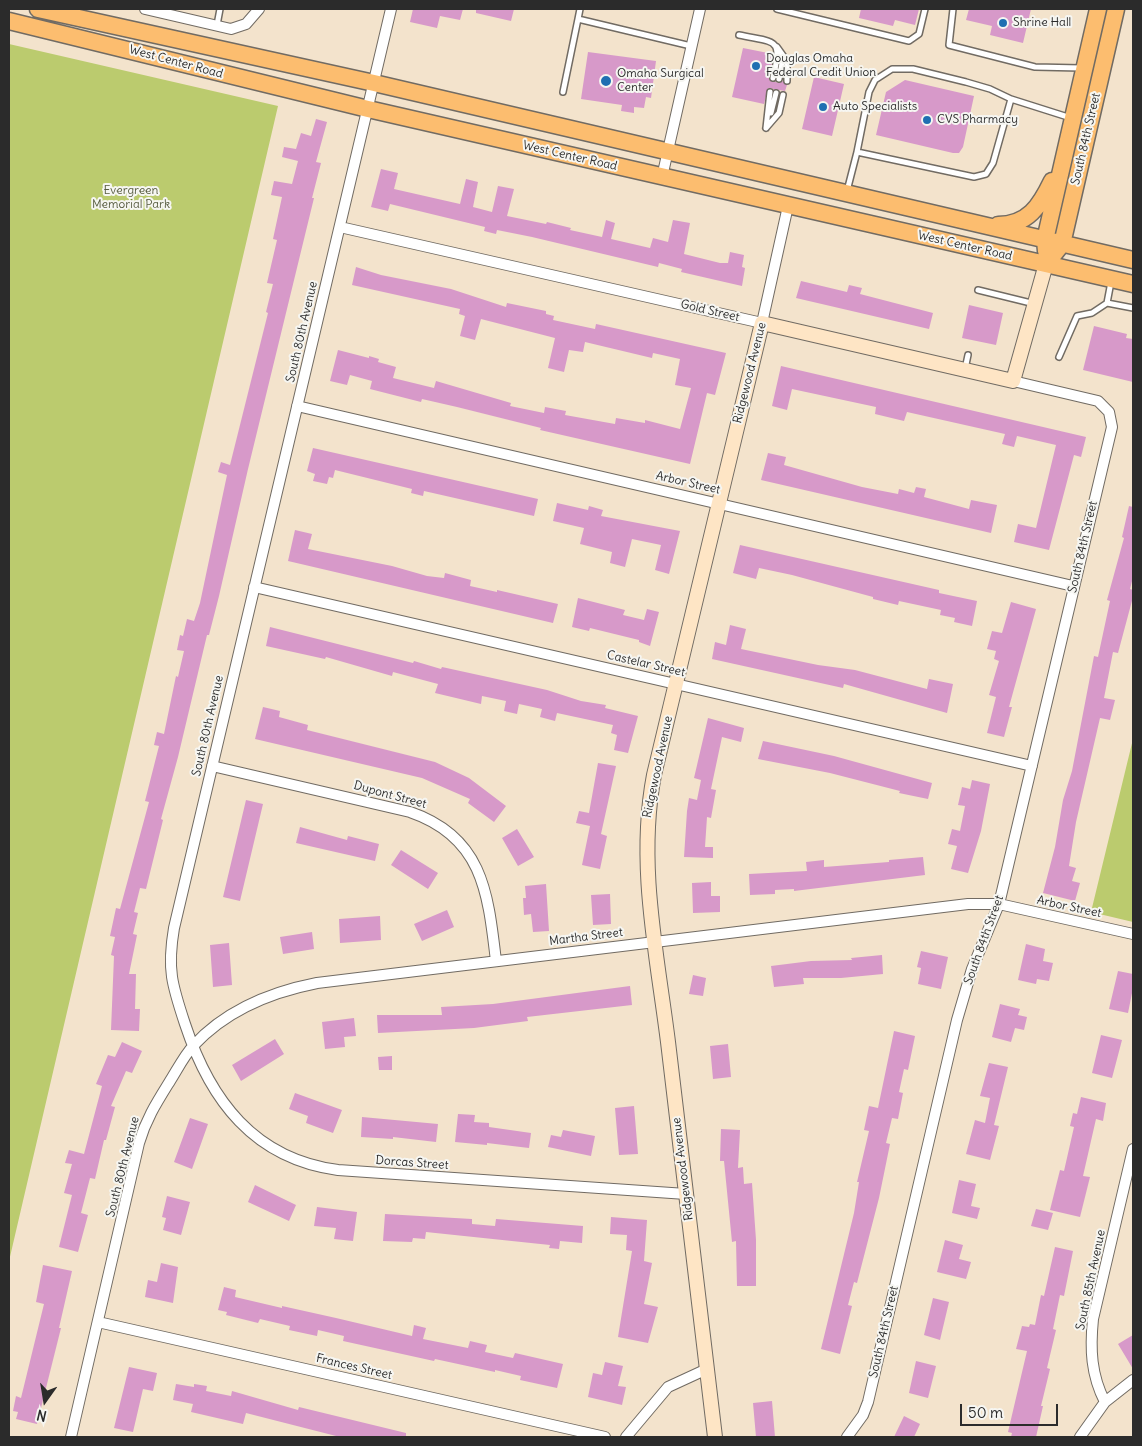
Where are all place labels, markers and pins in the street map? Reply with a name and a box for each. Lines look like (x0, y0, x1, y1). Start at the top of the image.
place label: Shrine Hall (1013, 16, 1071, 30)
marker: Shrine Hall (997, 17, 1009, 29)
place label: Douglas Omaha Federal Credit Union (766, 52, 876, 80)
marker: Douglas Omaha Federal Credit Union (750, 60, 762, 72)
place label: Omaha Surgical Center (617, 67, 704, 95)
marker: Omaha Surgical Center (599, 74, 613, 88)
place label: Auto Specialists (833, 100, 917, 114)
marker: Auto Specialists (817, 101, 829, 113)
place label: CVS Pharmacy (937, 113, 1018, 127)
marker: CVS Pharmacy (921, 114, 933, 126)

